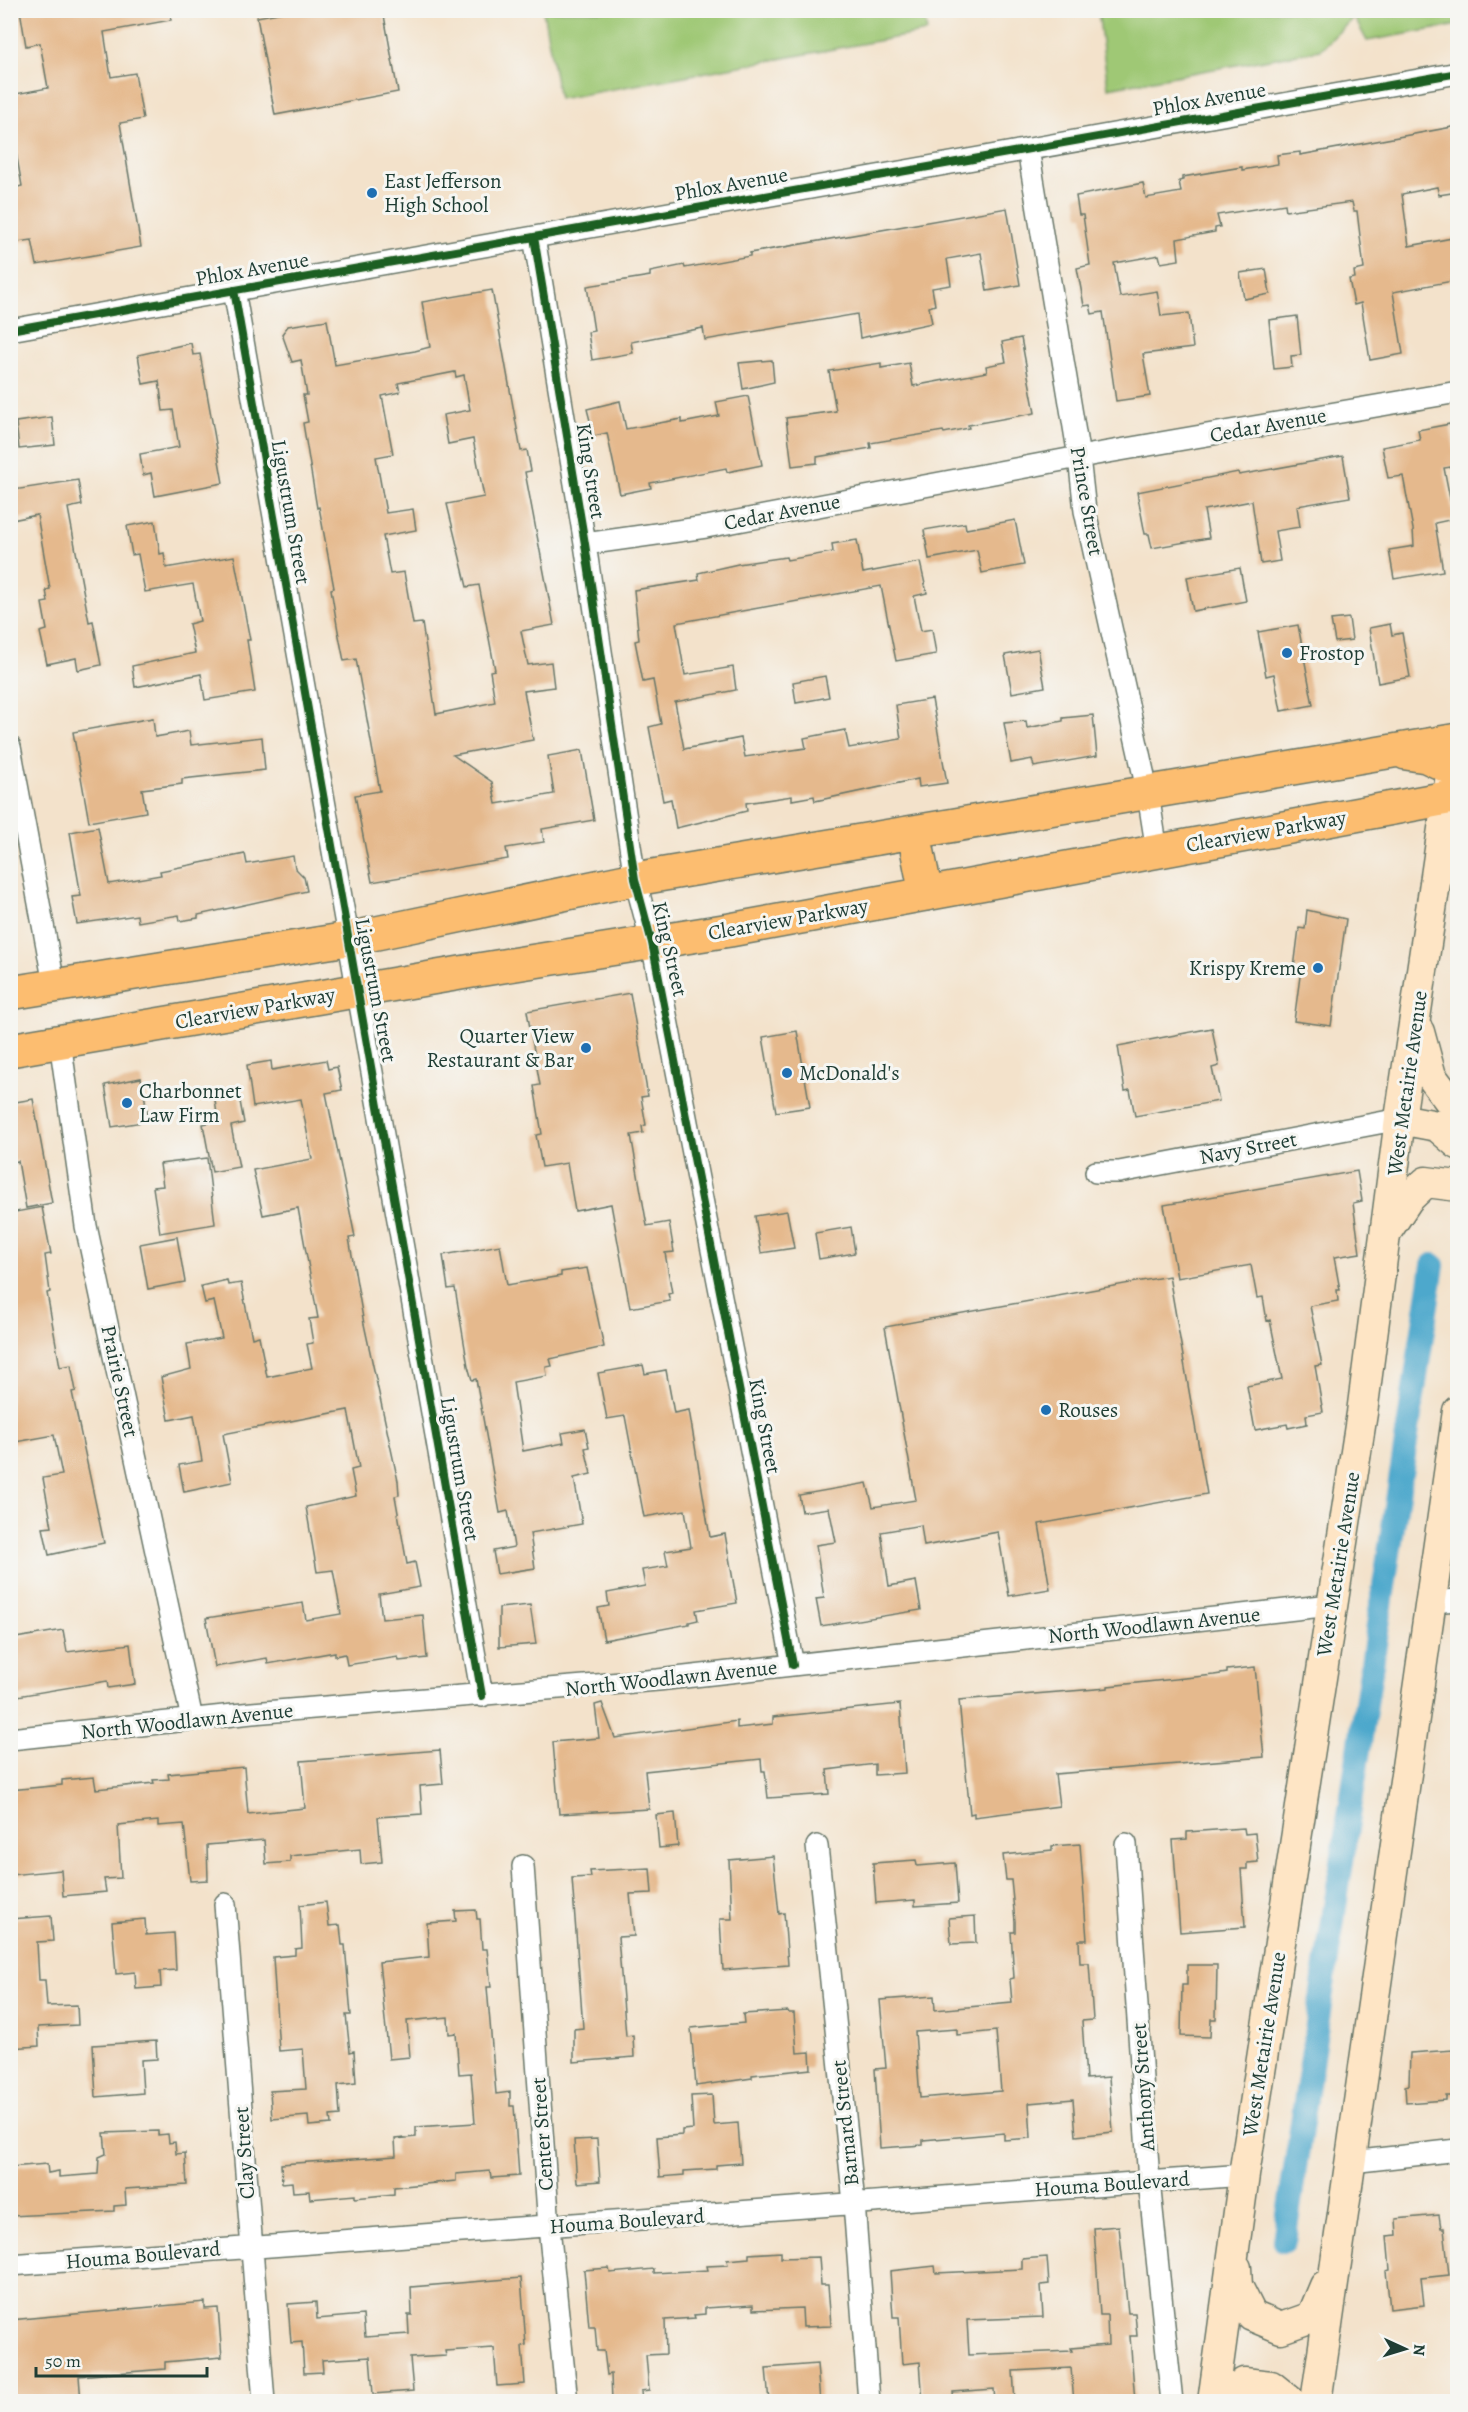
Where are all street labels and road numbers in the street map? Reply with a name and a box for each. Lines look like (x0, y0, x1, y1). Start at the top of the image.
street label: Phlox Avenue (1150, 75, 1268, 123)
street label: Phlox Avenue (672, 160, 790, 208)
street label: Phlox Avenue (193, 245, 311, 293)
street label: Cedar Avenue (1207, 401, 1329, 449)
street label: King Street (570, 421, 612, 521)
street label: Ligustrum Street (264, 437, 318, 587)
street label: Prince Street (1064, 444, 1110, 558)
street label: Cedar Avenue (721, 487, 843, 537)
street label: Clearview Parkway (1184, 803, 1349, 859)
street label: Clearview Parkway (706, 891, 871, 947)
street label: King Street (645, 899, 695, 999)
street label: Ligustrum Street (348, 915, 404, 1065)
street label: Clearview Parkway (173, 980, 338, 1036)
street label: West Metairie Avenue (1380, 989, 1434, 1178)
street label: Navy Street (1197, 1125, 1299, 1171)
street label: Prairie Street (94, 1322, 146, 1440)
street label: King Street (742, 1376, 788, 1476)
street label: Ligustrum Street (433, 1394, 487, 1544)
street label: West Metairie Avenue (1309, 1470, 1366, 1659)
street label: North Woodlawn Avenue (1047, 1600, 1261, 1650)
street label: North Woodlawn Avenue (564, 1653, 778, 1703)
street label: North Woodlawn Avenue (80, 1696, 294, 1746)
street label: West Metairie Avenue (1235, 1950, 1292, 2139)
street label: Anthony Street (1125, 2022, 1162, 2153)
street label: Barnard Street (824, 2059, 866, 2187)
street label: Center Street (524, 2076, 560, 2192)
street label: Clay Street (227, 2106, 261, 2200)
street label: Houma Boulevard (1034, 2165, 1191, 2203)
street label: Houma Boulevard (549, 2202, 706, 2240)
street label: Houma Boulevard (64, 2234, 222, 2276)

